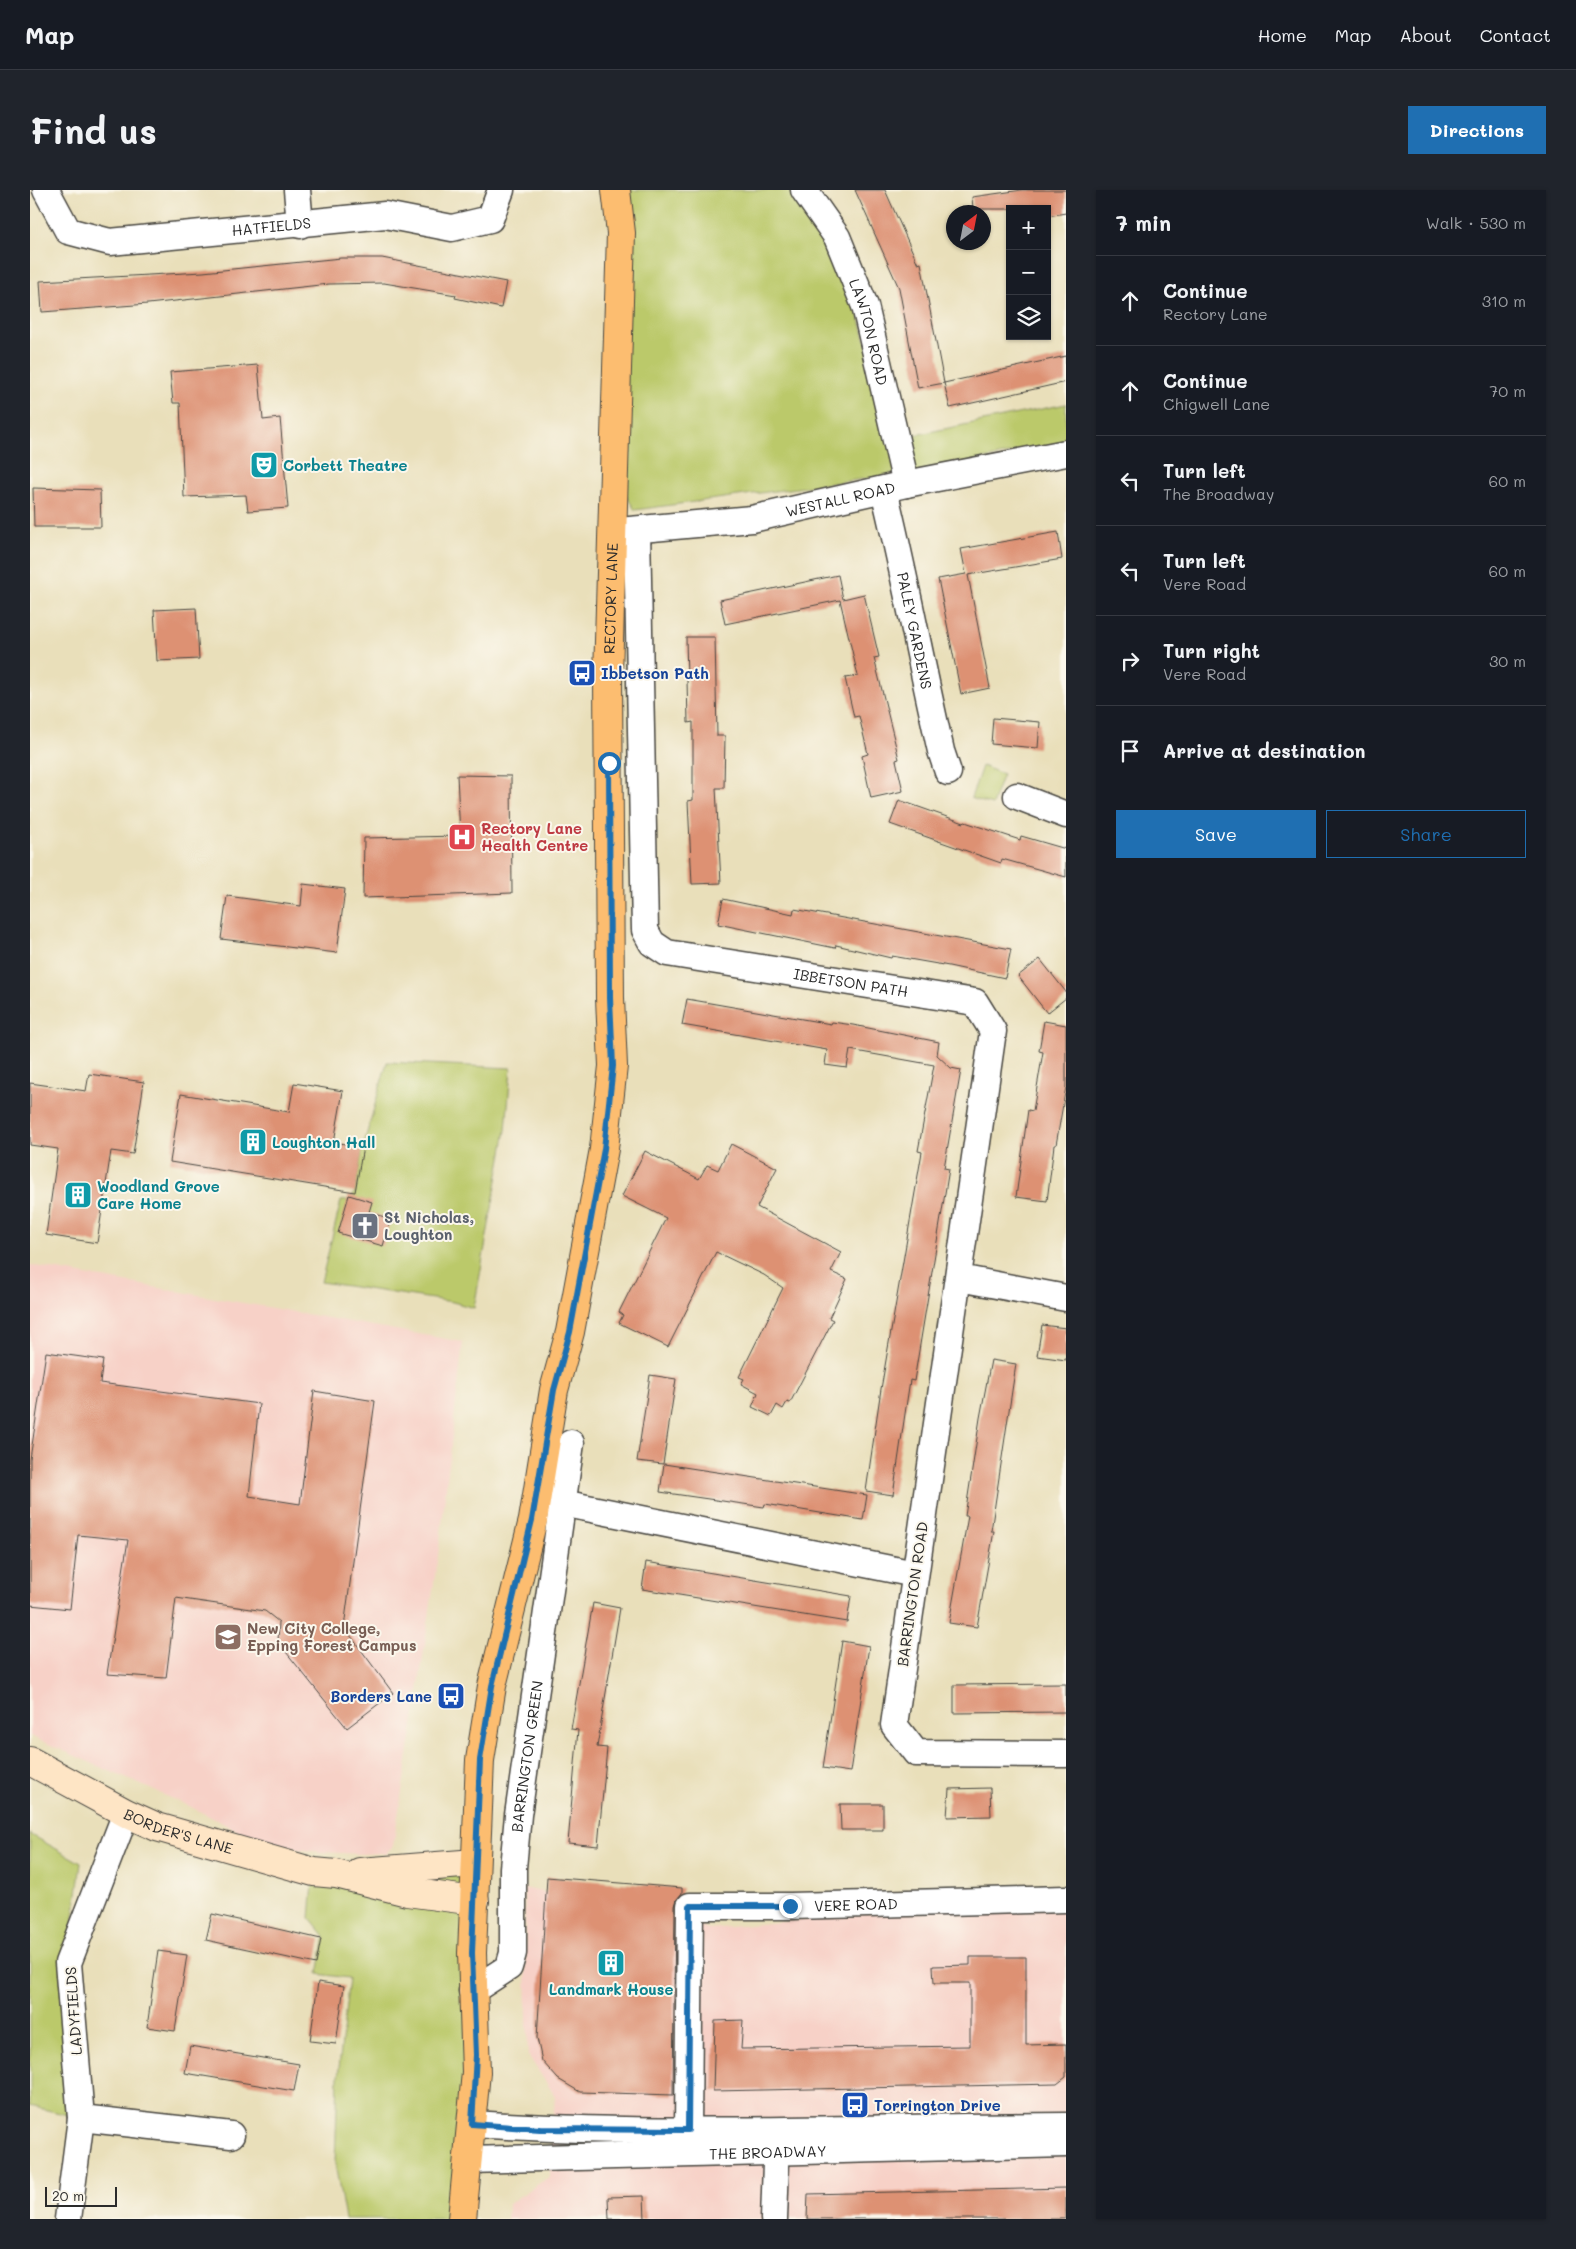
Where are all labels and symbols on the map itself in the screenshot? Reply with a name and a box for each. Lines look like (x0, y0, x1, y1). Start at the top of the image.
north arrow (946, 205, 991, 250)
street label: HATFIELDS (231, 212, 312, 240)
street label: LAWTON ROAD (845, 276, 893, 387)
theatre icon: Corbett Theatre (249, 450, 279, 480)
place label: Corbett Theatre (283, 455, 407, 475)
street label: WESTALL ROAD (783, 477, 897, 521)
street label: RECTORY LANE (599, 542, 622, 654)
street label: PALEY GARDENS (893, 570, 937, 691)
bus stop icon: Ibbetson Path (567, 658, 597, 688)
place label: Ibbetson Path (601, 663, 709, 683)
route start (598, 752, 621, 775)
place label: Rectory Lane Health Centre (481, 818, 588, 855)
hospital icon: Rectory Lane Health Centre (447, 822, 477, 852)
street label: IBBETSON PATH (792, 963, 910, 1001)
building icon: Loughton Hall (238, 1127, 268, 1157)
place label: Loughton Hall (272, 1132, 375, 1152)
place label: Woodland Grove Care Home (97, 1176, 220, 1213)
building icon: Woodland Grove Care Home (63, 1180, 93, 1210)
place label: St Nicholas, Loughton (384, 1207, 474, 1244)
church icon: St Nicholas, Loughton (350, 1211, 380, 1241)
street label: BARRINGTON ROAD (892, 1520, 932, 1668)
place label: New City College, Epping Forest Campus (247, 1618, 416, 1655)
school or university icon: New City College, Epping Forest Campus (213, 1622, 243, 1652)
street label: BARRINGTON GREEN (506, 1679, 547, 1833)
bus stop icon: Borders Lane (436, 1681, 466, 1711)
place label: Borders Lane (330, 1686, 432, 1706)
street label: BORDER'S LANE (121, 1803, 236, 1858)
street label: VERE ROAD (814, 1893, 898, 1915)
route end (779, 1895, 802, 1918)
building icon: Landmark House (596, 1948, 626, 1978)
street label: LADYFIELDS (60, 1966, 86, 2056)
place label: Landmark House (549, 1979, 673, 1999)
bus stop icon: Torrington Drive (840, 2090, 870, 2120)
place label: Torrington Drive (874, 2095, 1001, 2115)
street label: THE BROADWAY (709, 2140, 827, 2164)
scale bar (45, 2184, 118, 2207)

